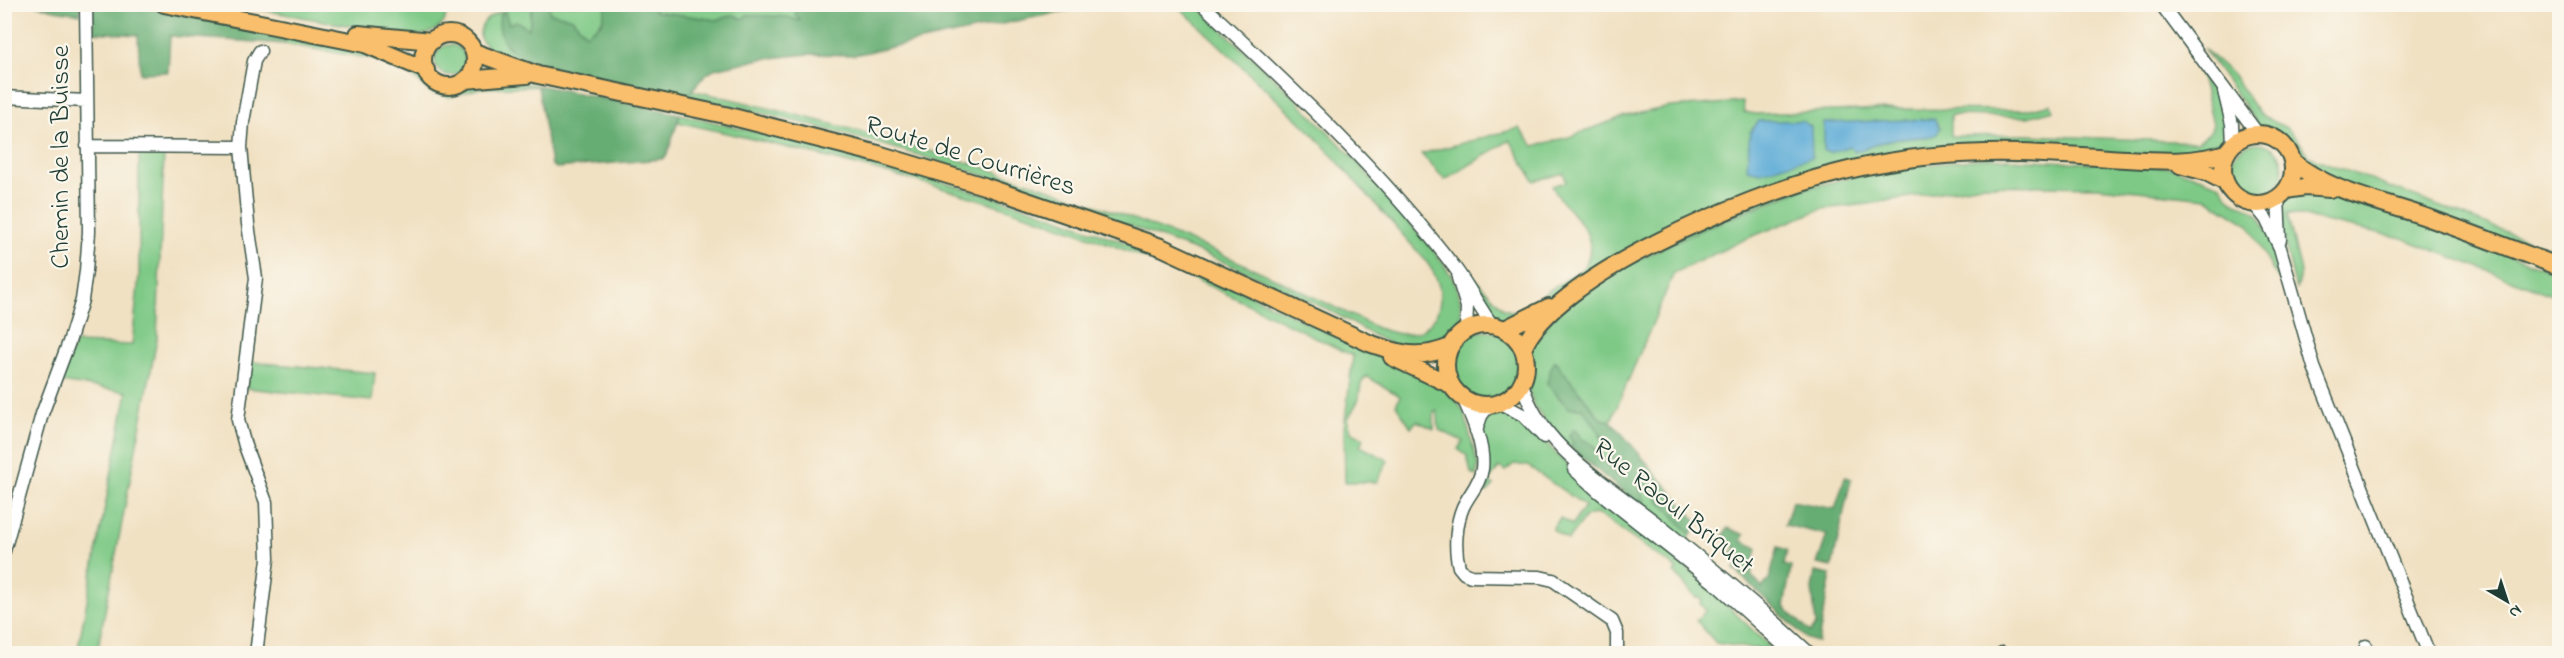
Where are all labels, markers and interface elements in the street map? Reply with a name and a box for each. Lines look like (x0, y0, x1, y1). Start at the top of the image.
street label: Chemin de la Buisse (42, 44, 81, 269)
street label: Route de Courrières (860, 106, 1080, 208)
street label: Rue Raoul Briquet (1584, 429, 1762, 585)
north arrow (2477, 571, 2537, 631)
text: N (2503, 598, 2527, 624)

